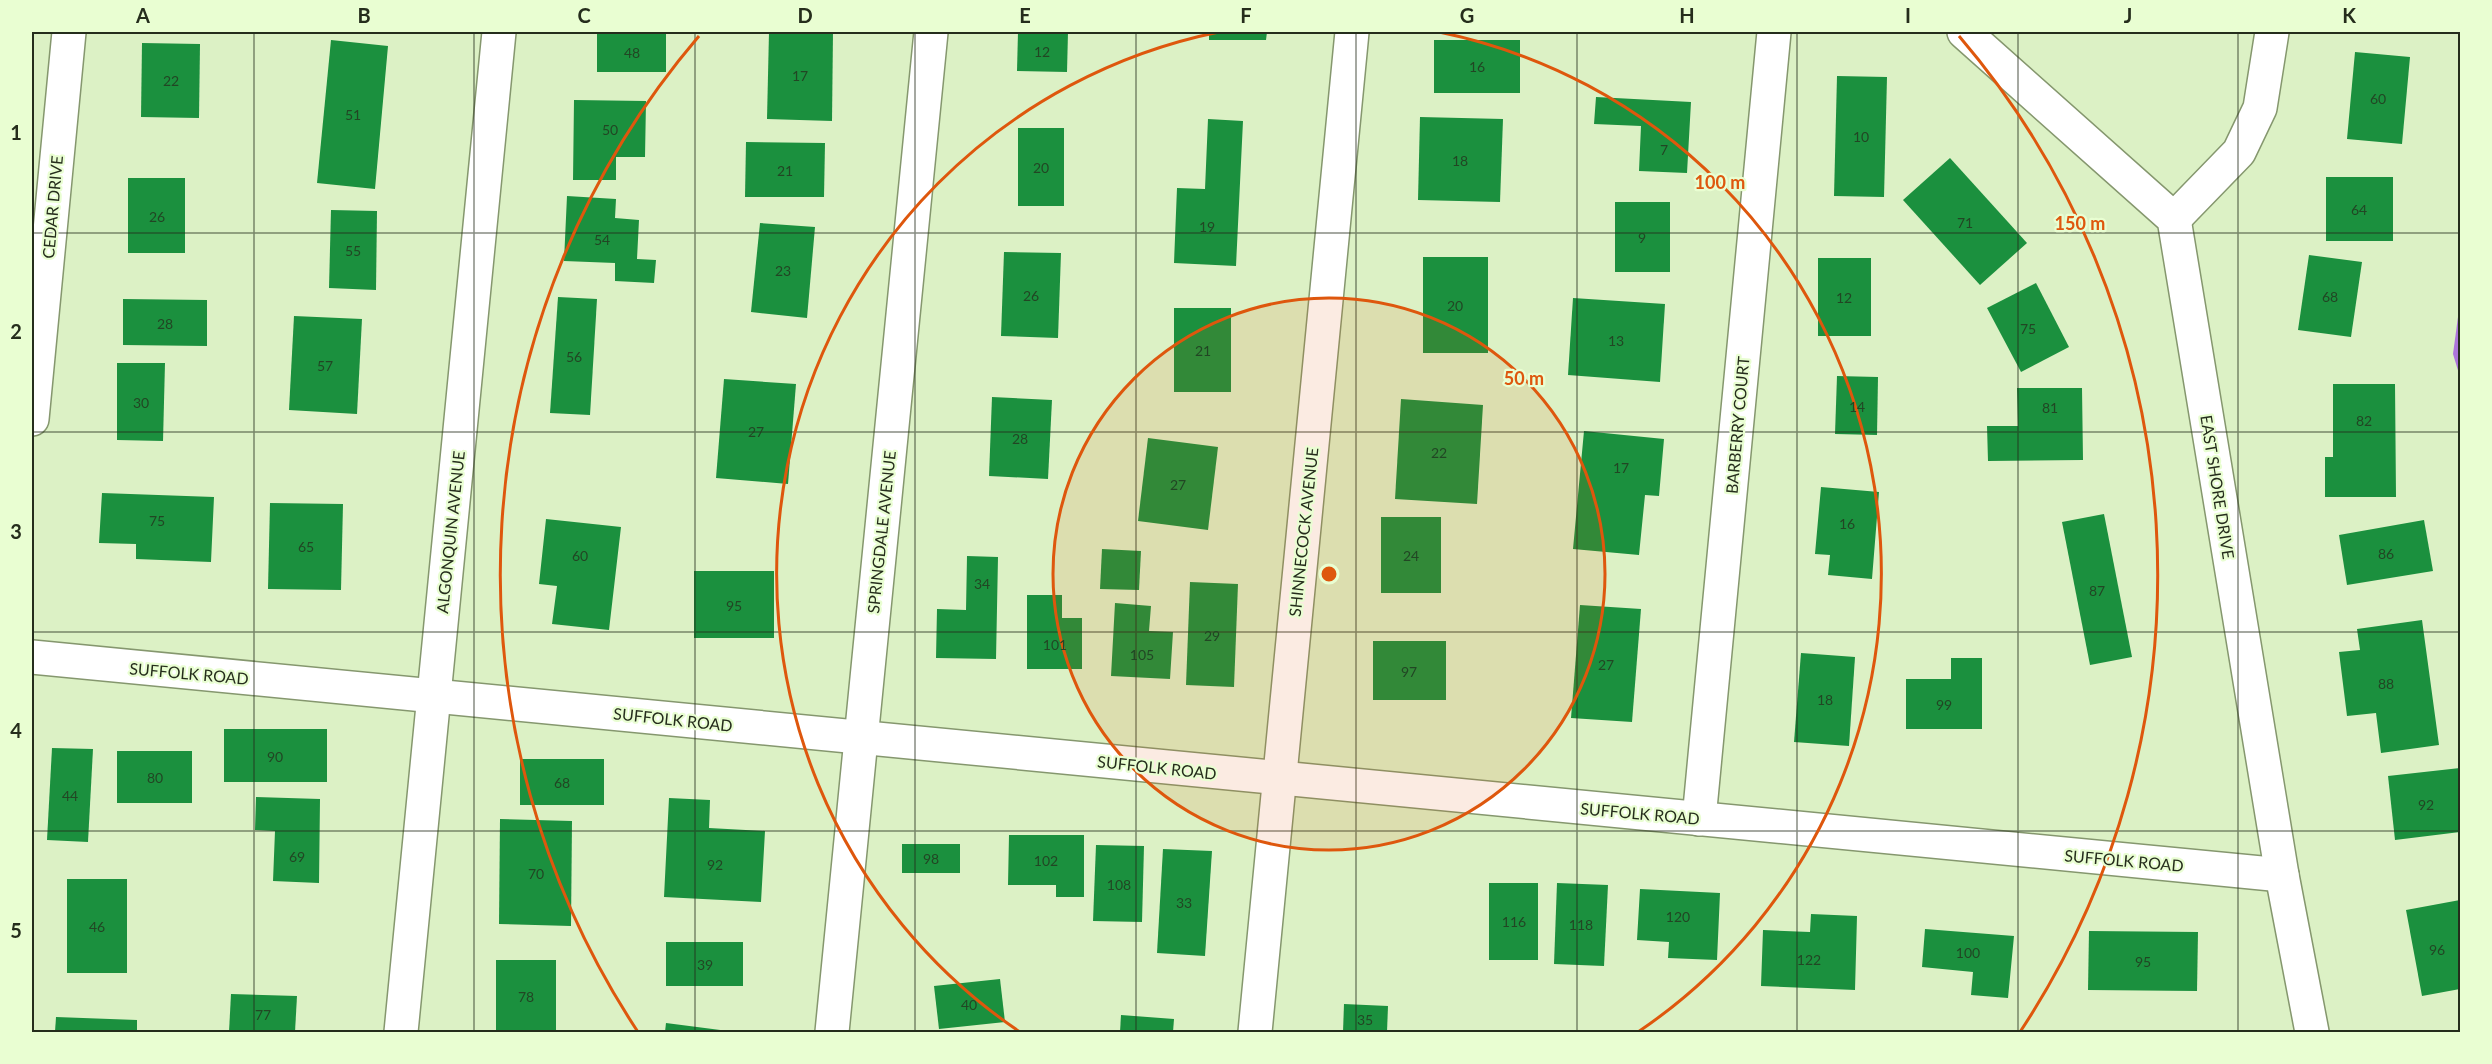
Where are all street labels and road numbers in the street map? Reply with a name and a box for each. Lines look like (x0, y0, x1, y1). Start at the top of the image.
street label: CEDAR DRIVE (38, 155, 66, 259)
street label: BARBERRY COURT (1722, 355, 1753, 494)
street label: EAST SHORE DRIVE (2197, 414, 2239, 560)
street label: SHINNECOCK AVENUE (1285, 446, 1321, 618)
street label: ALGONQUIN AVENUE (432, 450, 468, 614)
street label: SPRINGDALE AVENUE (863, 450, 899, 614)
street label: SUFFOLK ROAD (129, 658, 249, 688)
street label: SUFFOLK ROAD (613, 703, 733, 735)
street label: SUFFOLK ROAD (1097, 751, 1217, 783)
street label: SUFFOLK ROAD (1580, 798, 1700, 828)
street label: SUFFOLK ROAD (2064, 845, 2184, 875)

